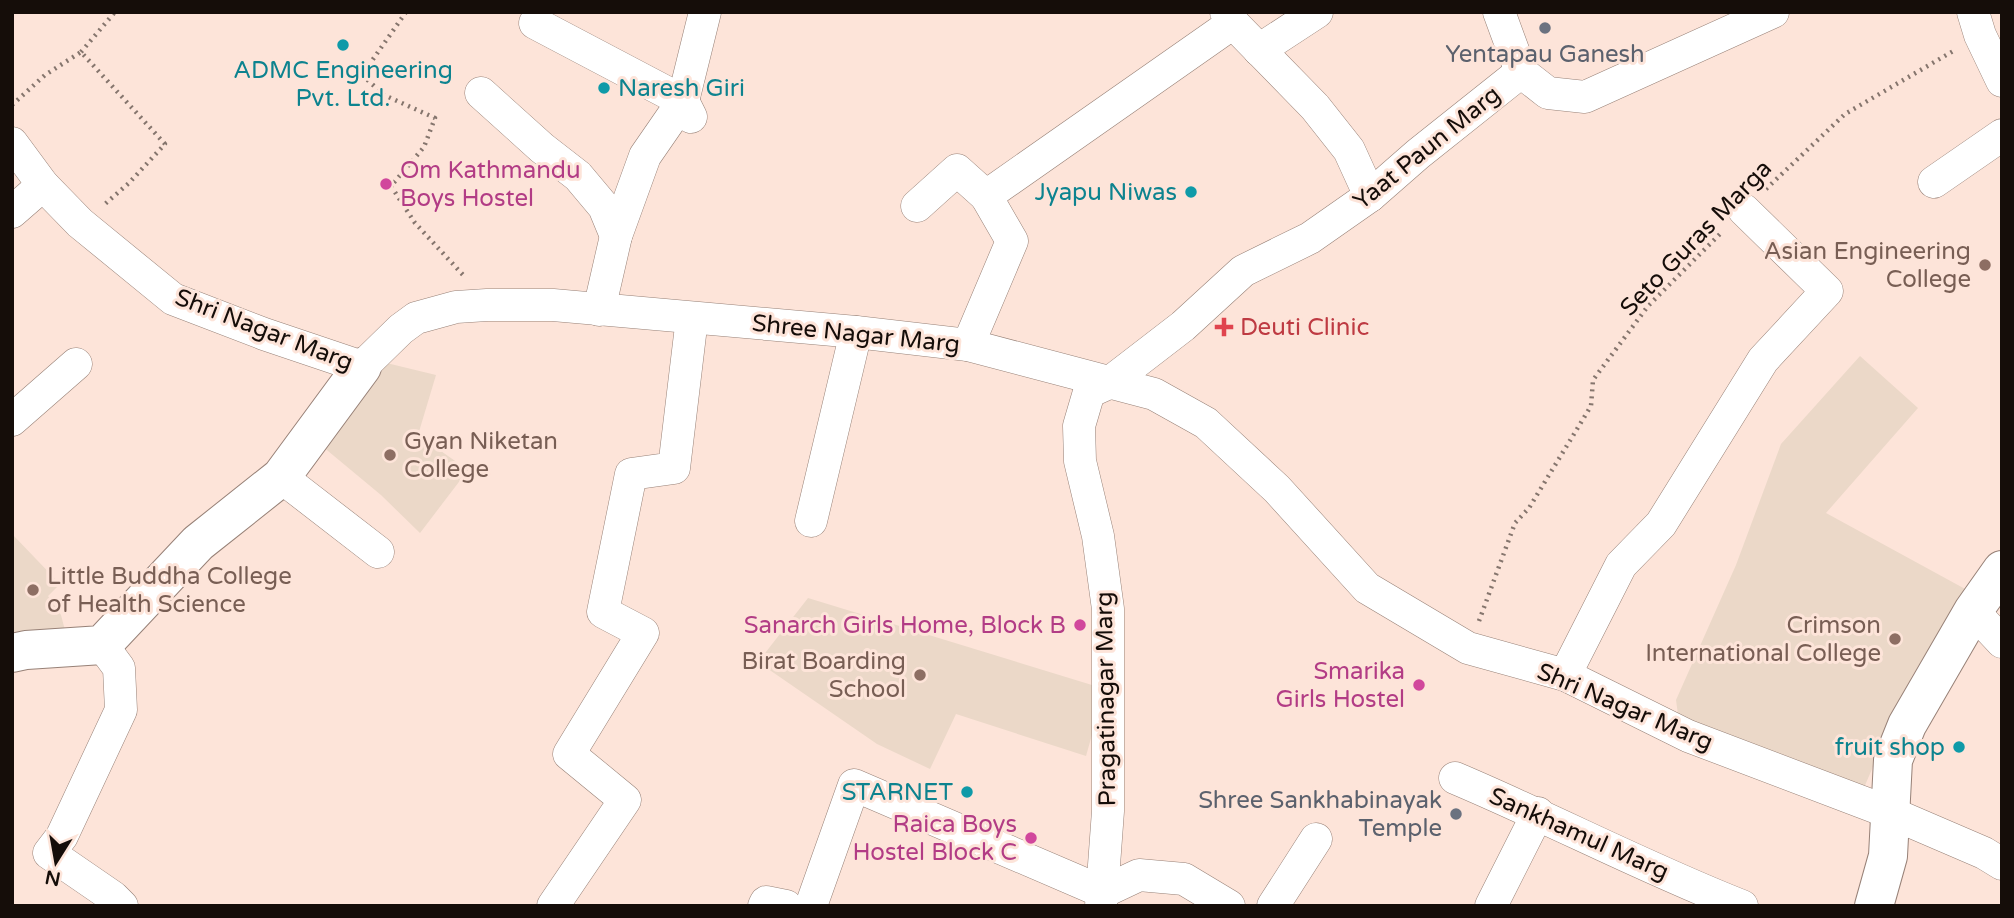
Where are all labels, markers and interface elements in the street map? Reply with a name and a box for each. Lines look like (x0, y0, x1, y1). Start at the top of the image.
marker: Yentapau Ganesh (1537, 20, 1553, 36)
marker: ADMC Engineering Pvt. Ltd. (335, 37, 351, 53)
place label: Yentapau Ganesh (1445, 40, 1645, 69)
place label: ADMC Engineering Pvt. Ltd. (233, 56, 453, 113)
place label: Naresh Giri (618, 74, 745, 103)
marker: Naresh Giri (596, 80, 612, 96)
street label: Yaat Paun Marg (1348, 80, 1506, 216)
street label: Seto Guras Marga (1614, 154, 1778, 322)
place label: Om Kathmandu Boys Hostel (400, 156, 581, 213)
marker: Om Kathmandu Boys Hostel (378, 176, 394, 192)
place label: Jyapu Niwas (1035, 178, 1177, 207)
marker: Jyapu Niwas (1183, 184, 1199, 200)
place label: Asian Engineering College (1764, 237, 1971, 294)
marker: Asian Engineering College (1977, 257, 1993, 273)
street label: Shri Nagar Marg (171, 283, 357, 377)
street label: Shree Nagar Marg (751, 309, 961, 359)
place label: Deuti Clinic (1240, 313, 1369, 342)
marker: Deuti Clinic (1214, 317, 1234, 337)
place label: Gyan Niketan College (404, 427, 558, 484)
marker: Gyan Niketan College (382, 447, 398, 463)
place label: Little Buddha College of Health Science (47, 562, 292, 619)
marker: Little Buddha College of Health Science (25, 582, 41, 598)
street label: Pragatinagar Marg (1090, 591, 1122, 807)
place label: Sanarch Girls Home, Block B (744, 611, 1066, 640)
place label: Crimson International College (1645, 611, 1881, 668)
marker: Sanarch Girls Home, Block B (1072, 617, 1088, 633)
marker: Crimson International College (1887, 631, 1903, 647)
place label: Birat Boarding School (741, 647, 906, 704)
place label: Smarika Girls Hostel (1276, 657, 1405, 714)
street label: Shri Nagar Marg (1533, 657, 1717, 757)
marker: Birat Boarding School (912, 667, 928, 683)
marker: Smarika Girls Hostel (1411, 677, 1427, 693)
place label: fruit shop (1835, 733, 1945, 762)
marker: fruit shop (1951, 739, 1967, 755)
place label: STARNET (842, 778, 953, 807)
street label: Sankhamul Marg (1485, 781, 1673, 887)
marker: STARNET (959, 784, 975, 800)
place label: Shree Sankhabinayak Temple (1198, 786, 1442, 843)
marker: Shree Sankhabinayak Temple (1448, 806, 1464, 822)
place label: Raica Boys Hostel Block C (853, 810, 1017, 867)
north arrow (21, 827, 91, 897)
marker: Raica Boys Hostel Block C (1023, 830, 1039, 846)
text: N (43, 865, 63, 890)

